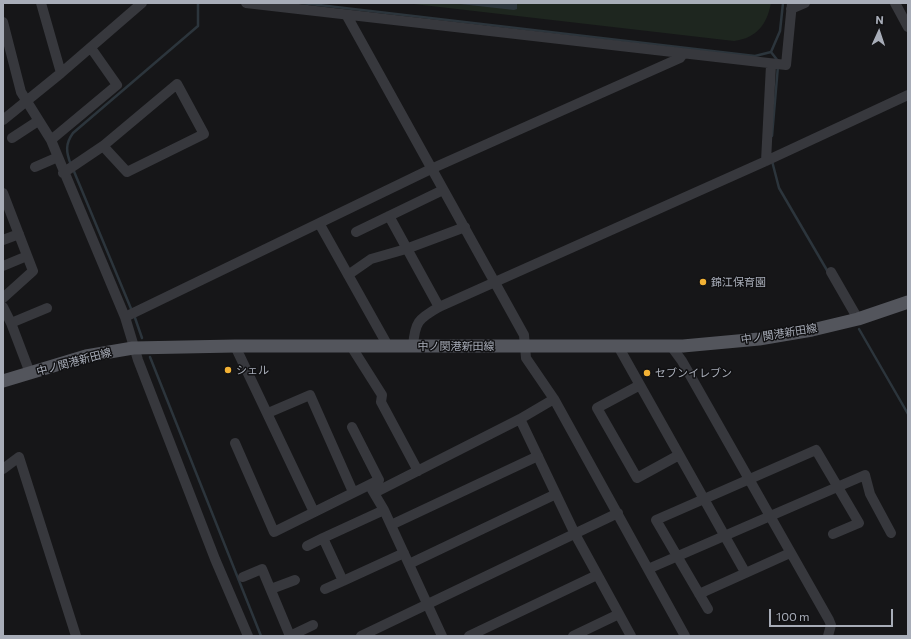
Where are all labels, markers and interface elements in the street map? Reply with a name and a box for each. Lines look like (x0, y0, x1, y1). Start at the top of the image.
north arrow (859, 12, 899, 52)
text: N (875, 13, 884, 26)
place label: 錦江保育園 (711, 275, 766, 289)
marker: 錦江保育園 (698, 277, 708, 287)
street label: 中ノ関港新田線 (740, 321, 818, 347)
street label: 中ノ関港新田線 (418, 339, 494, 353)
street label: 中ノ関港新田線 (35, 346, 113, 378)
place label: シェル (236, 363, 269, 377)
marker: シェル (223, 365, 233, 375)
place label: セブンイレブン (655, 366, 732, 380)
marker: セブンイレブン (642, 368, 652, 378)
scale bar (771, 601, 895, 627)
text: 100 m (776, 609, 810, 623)

